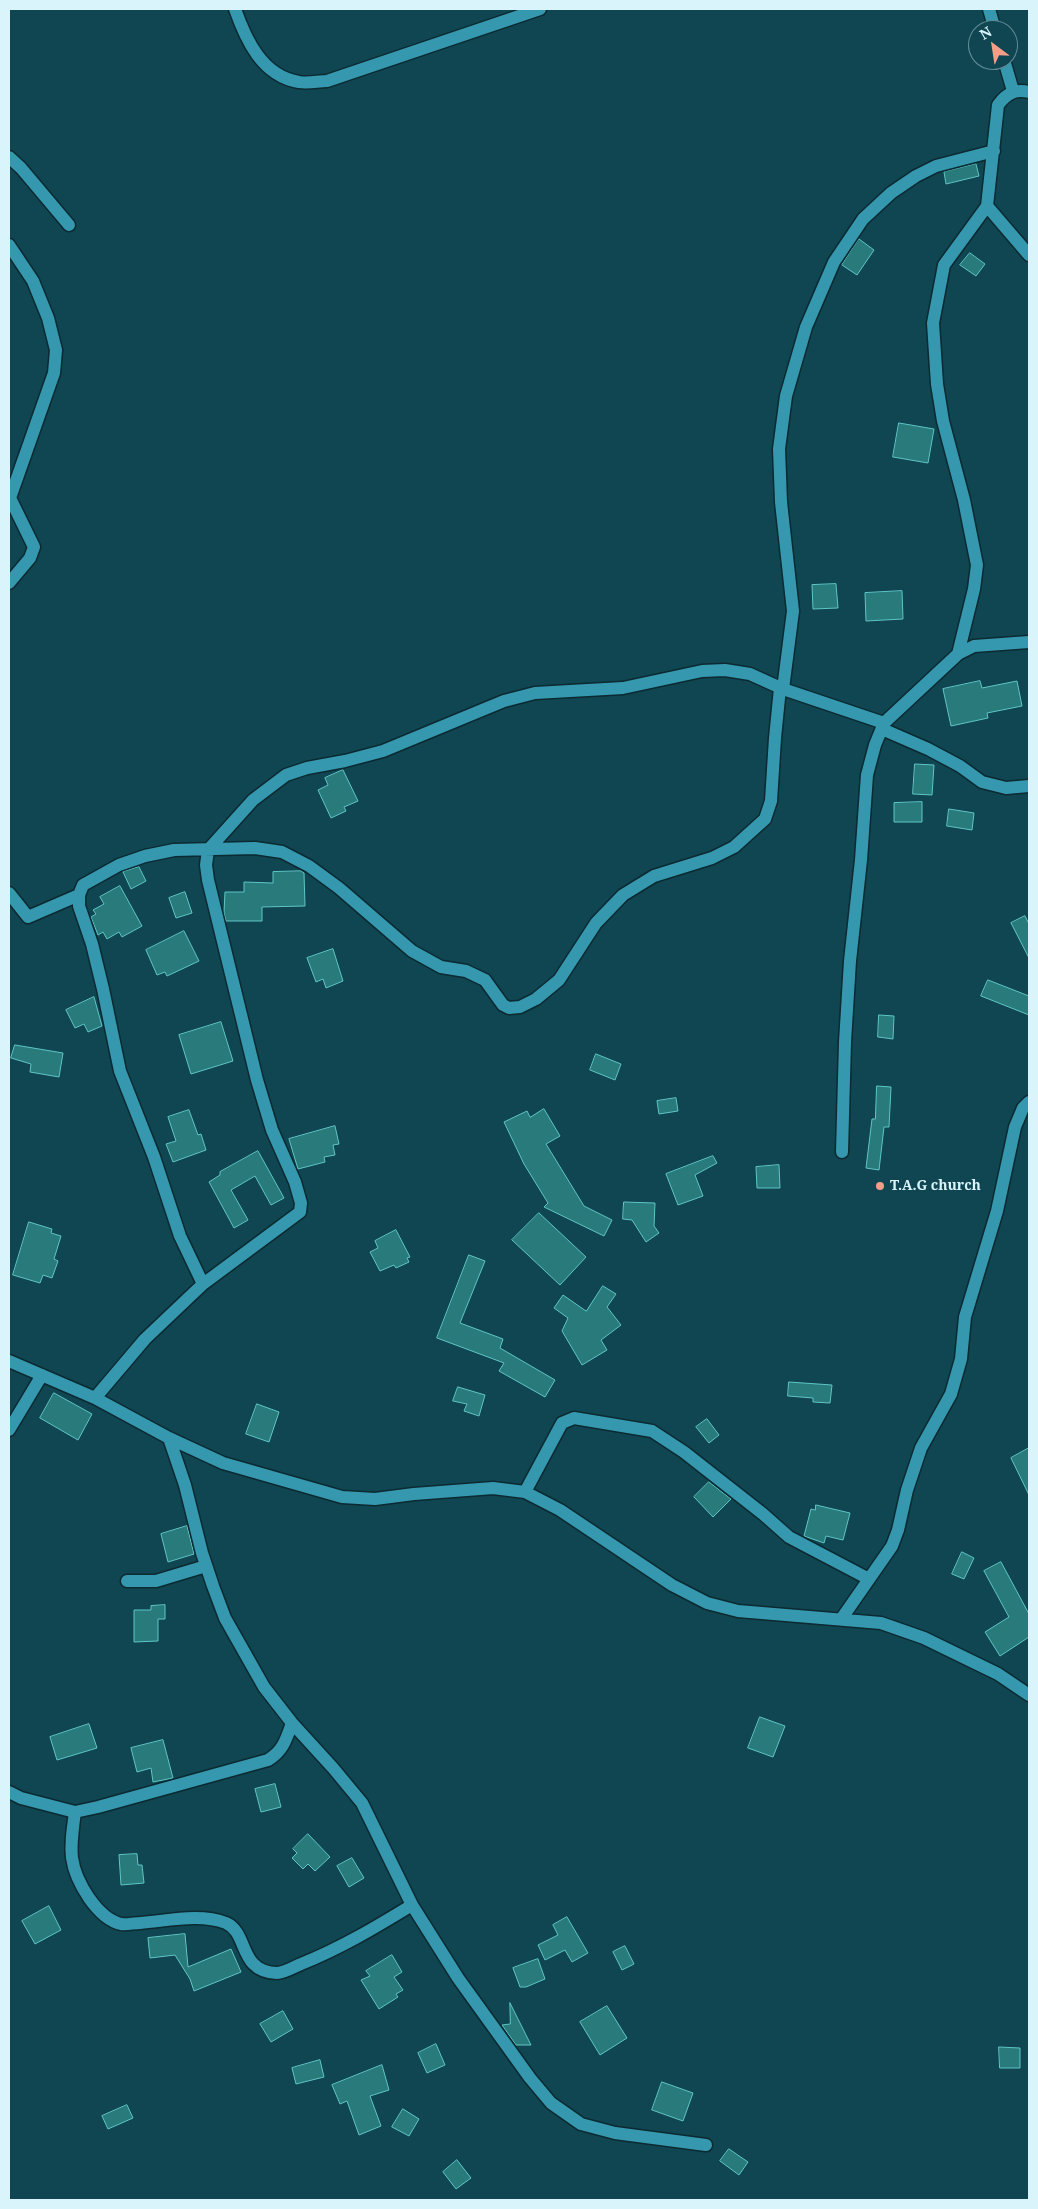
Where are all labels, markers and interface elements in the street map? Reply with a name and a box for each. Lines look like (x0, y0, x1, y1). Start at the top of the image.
north arrow (968, 20, 1018, 70)
text: N (976, 22, 995, 44)
place label: T.A.G church (890, 1178, 981, 1194)
marker: T.A.G church (874, 1180, 886, 1192)

